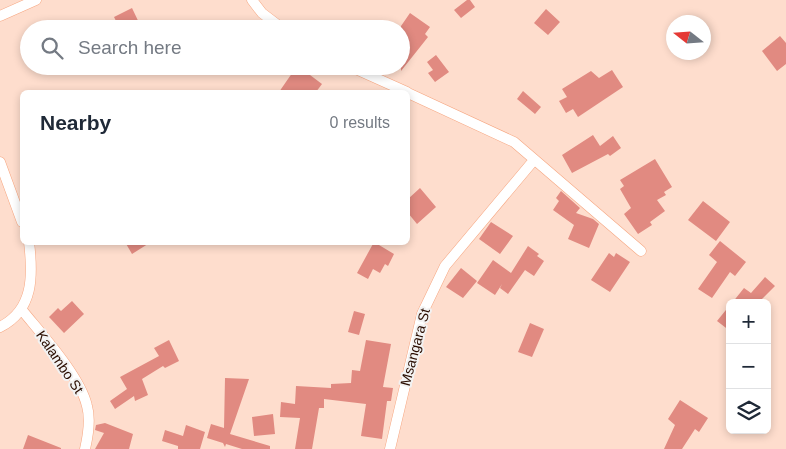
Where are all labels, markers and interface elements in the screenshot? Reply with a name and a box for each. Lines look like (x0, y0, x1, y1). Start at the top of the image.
north arrow (666, 15, 711, 60)
search box (20, 20, 410, 75)
icon: search (38, 34, 66, 62)
text: Search here (78, 37, 182, 58)
text: Nearby (40, 111, 111, 134)
text: 0 results (330, 114, 390, 131)
map controls (726, 299, 771, 434)
button: + (726, 299, 771, 344)
street label: Msangara St (397, 306, 433, 387)
street label: Kalambo St (33, 328, 87, 397)
button: − (726, 344, 771, 389)
button: layers (726, 389, 771, 434)

